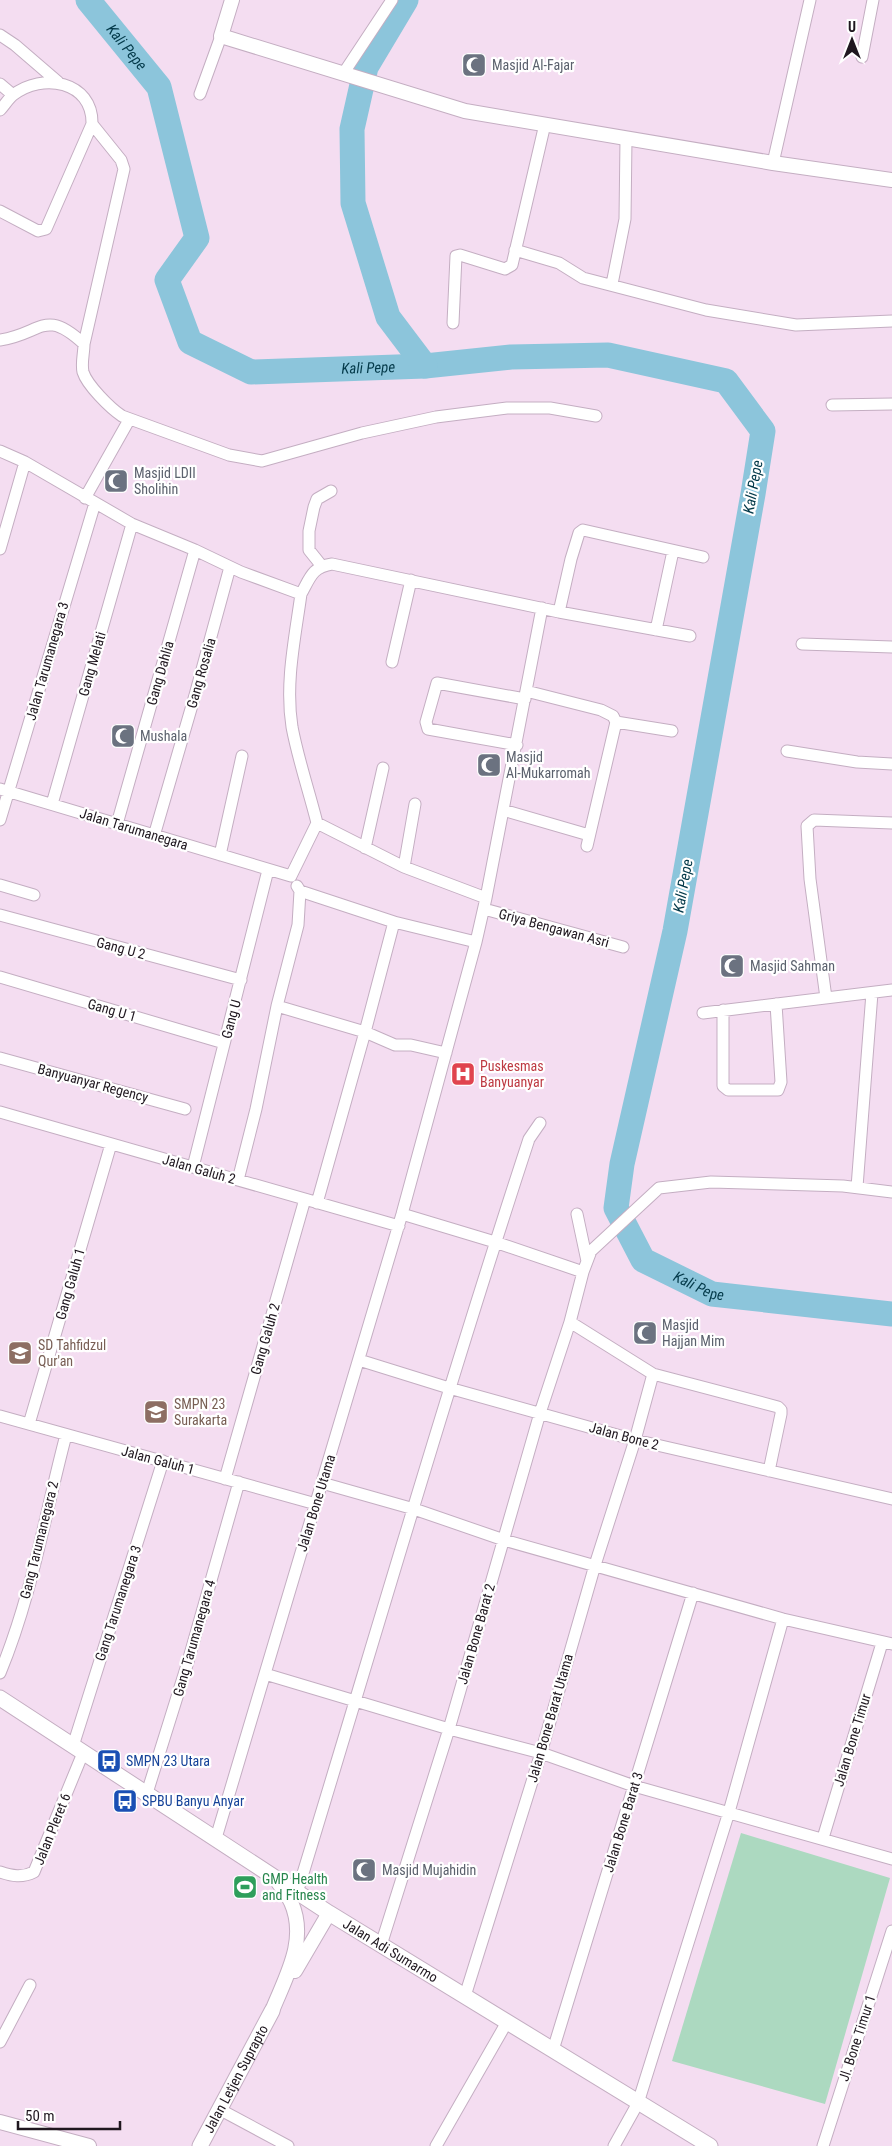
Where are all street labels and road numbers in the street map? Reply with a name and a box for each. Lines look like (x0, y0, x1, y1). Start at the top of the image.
street label: Jalan Tarumanegara 3 (22, 600, 72, 722)
street label: Gang Melati (75, 630, 109, 698)
street label: Gang Rosalia (183, 636, 219, 710)
street label: Gang Dahlia (143, 639, 177, 707)
street label: Jalan Tarumanegara (78, 805, 190, 853)
street label: Griya Bengawan Asri (497, 906, 611, 950)
street label: Gang U 2 (95, 934, 147, 962)
street label: Gang U 1 (86, 995, 138, 1025)
street label: Gang U (218, 998, 244, 1040)
street label: Banyuanyar Regency (36, 1061, 150, 1105)
street label: Jalan Galuh 2 (161, 1151, 237, 1187)
street label: Gang Galuh 1 (52, 1246, 88, 1322)
street label: Gang Galuh 2 (247, 1301, 283, 1377)
street label: Jalan Bone 2 (587, 1419, 661, 1453)
street label: Jalan Galuh 1 (120, 1443, 196, 1477)
street label: Jalan Bone Utama (294, 1453, 338, 1553)
street label: Gang Tarumanegara 2 (17, 1479, 61, 1601)
street label: Gang Tarumanegara 3 (92, 1543, 144, 1663)
street label: Gang Tarumanegara 4 (170, 1578, 218, 1698)
street label: Jalan Bone Barat 2 (454, 1582, 498, 1686)
street label: Jalan Bone Barat Utama (524, 1652, 576, 1784)
street label: Jalan Bone Timur (830, 1692, 874, 1788)
street label: Jalan Bone Barat 3 (600, 1770, 646, 1874)
street label: Jalan Pleret 6 (30, 1791, 74, 1867)
street label: Jalan Adi Sumarmo (340, 1916, 441, 1986)
street label: Jl. Bone Timur 1 (835, 1993, 879, 2083)
street label: Jalan Letjen Suprapto (200, 2022, 271, 2136)

